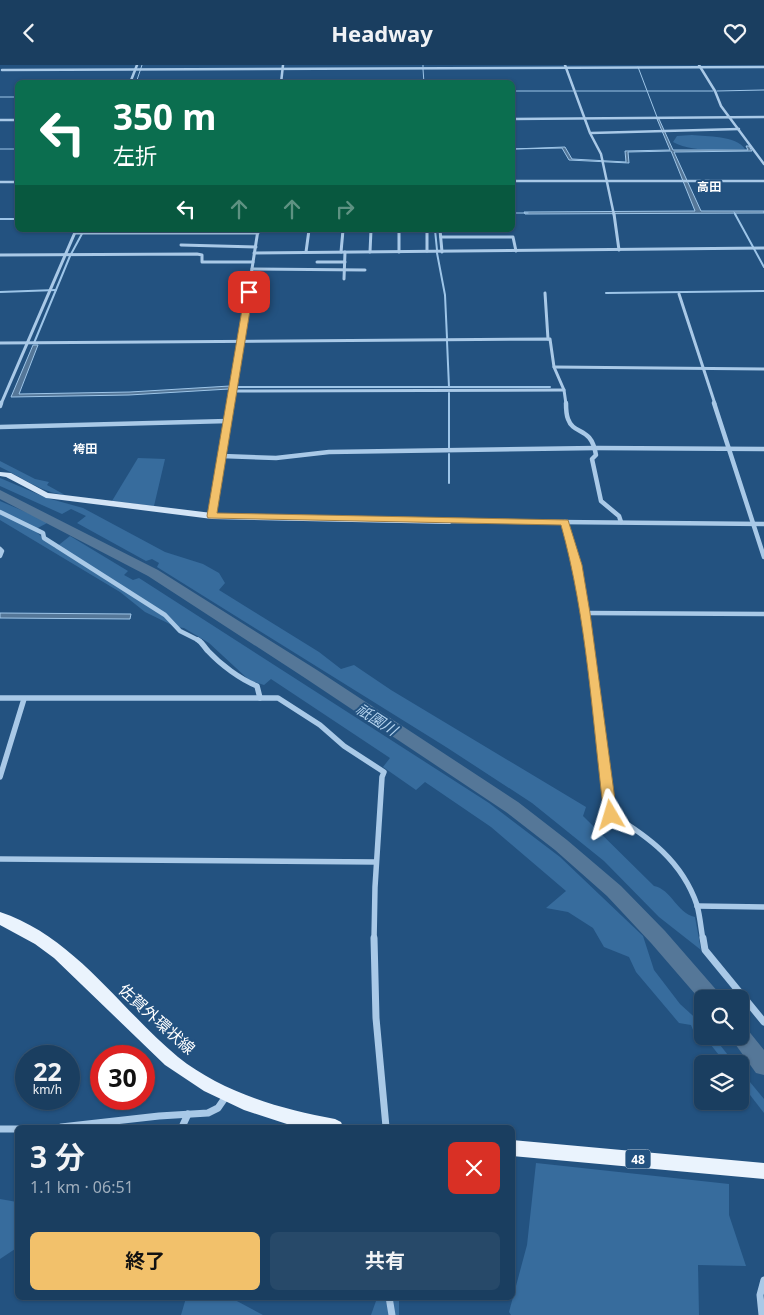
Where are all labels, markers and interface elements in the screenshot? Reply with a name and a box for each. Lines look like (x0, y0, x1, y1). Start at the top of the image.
text: Headway (331, 18, 433, 48)
icon: back (15, 19, 43, 47)
icon: heart (721, 19, 749, 47)
text: 350 m (113, 93, 216, 140)
icon: left (30, 100, 95, 165)
text: 左折 (113, 140, 157, 170)
district label: 高田 (697, 178, 721, 195)
icon: left (172, 195, 200, 223)
icon: ahead (225, 195, 253, 223)
icon: ahead (278, 195, 306, 223)
icon: right (331, 195, 359, 223)
pin (228, 271, 270, 313)
icon: arrive (235, 278, 263, 306)
district label: 袴田 (73, 440, 97, 457)
water label: 祇園川 (353, 698, 403, 741)
position arrow (584, 788, 636, 840)
street label: 佐賀外環状線 (114, 979, 200, 1059)
map controls (694, 990, 749, 1110)
button: search (694, 990, 749, 1045)
speed limit sign: 30 (90, 1045, 155, 1110)
text: 22 (33, 1054, 62, 1088)
button: layers (694, 1055, 749, 1110)
text: km/h (33, 1081, 62, 1098)
text: 3 分 (30, 1136, 85, 1177)
button: close (448, 1142, 500, 1194)
road number: 48 (626, 1149, 650, 1169)
text: 1.1 km · 06:51 (30, 1176, 134, 1198)
button: 終了 (30, 1232, 260, 1290)
button: 共有 (270, 1232, 500, 1290)

